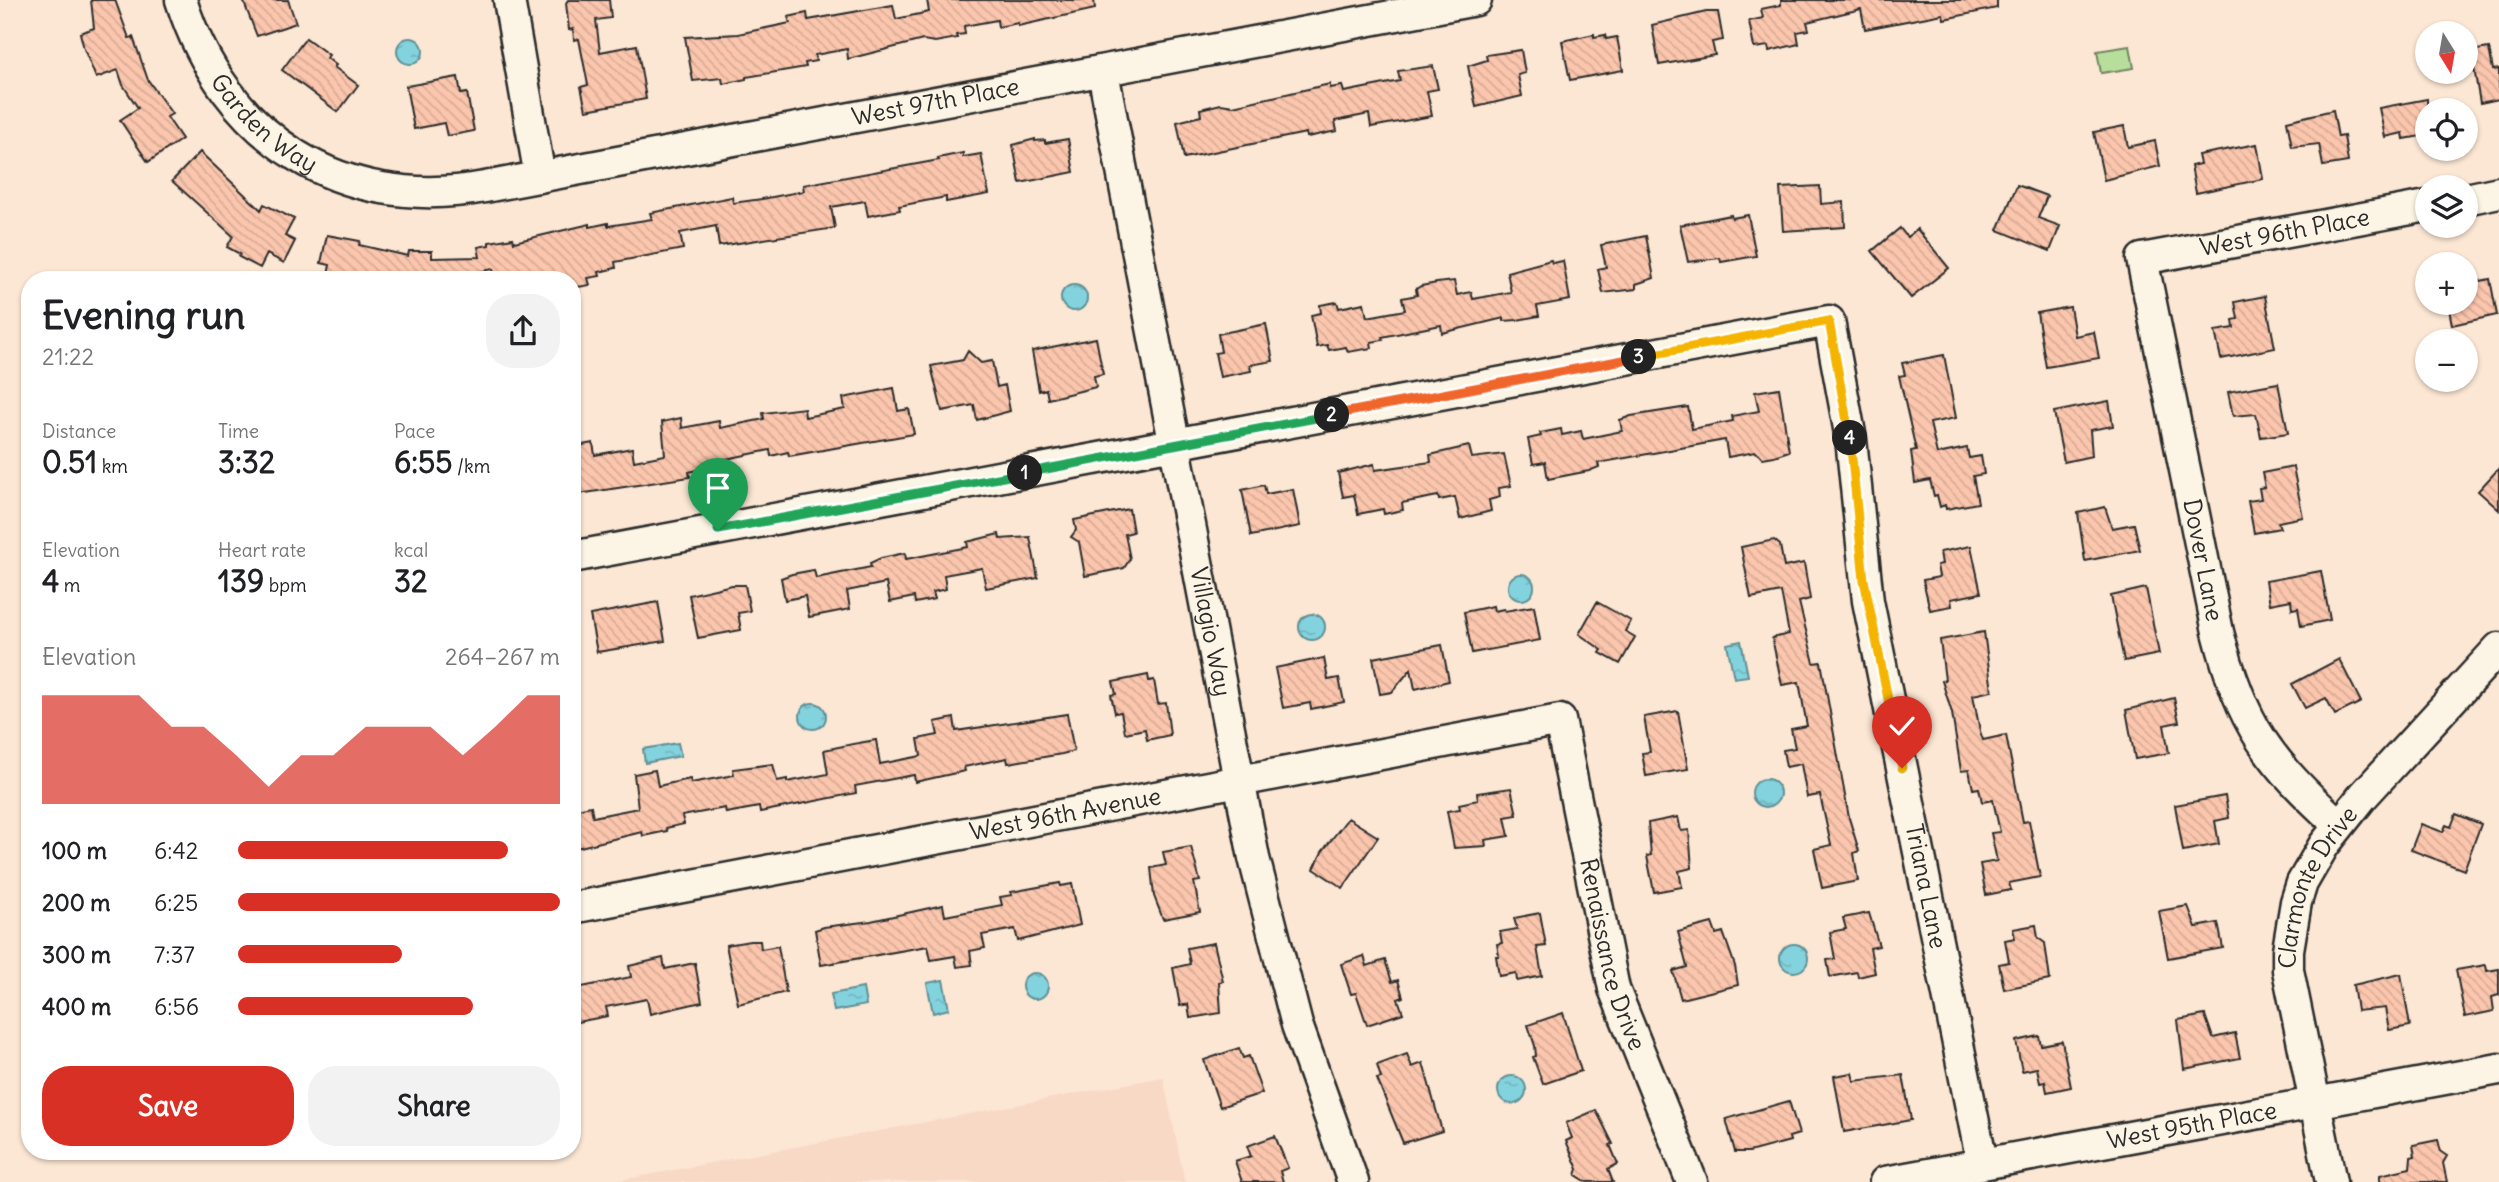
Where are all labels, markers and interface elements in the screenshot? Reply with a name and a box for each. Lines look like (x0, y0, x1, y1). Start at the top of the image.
north arrow (2415, 21, 2478, 84)
map controls (2415, 21, 2478, 392)
street label: Garden Way (205, 67, 323, 179)
street label: West 97th Place (849, 70, 1022, 132)
button: locate (2415, 98, 2478, 161)
button: layers (2415, 175, 2478, 238)
street label: West 96th Place (2197, 201, 2372, 262)
button: + (2415, 252, 2478, 315)
text: Evening run (42, 292, 245, 339)
button: share (486, 294, 560, 368)
button: − (2415, 329, 2478, 392)
pin: 3 (1622, 340, 1656, 374)
text: 21:22 (42, 342, 94, 371)
text: 3 (1633, 344, 1644, 368)
pin: 2 (1314, 398, 1350, 432)
text: 2 (1326, 402, 1337, 426)
text: Distance (42, 419, 116, 443)
text: Time (218, 419, 259, 443)
text: Pace (394, 419, 435, 443)
pin: 4 (1832, 420, 1868, 456)
text: 4 (1844, 425, 1855, 449)
text: 0.51 (42, 443, 97, 481)
text: 3:32 (218, 443, 275, 481)
text: 6:55 (394, 443, 453, 481)
text: km (97, 454, 128, 478)
text: /km (453, 454, 490, 478)
pin: 1 (1007, 456, 1042, 490)
pin (688, 458, 748, 530)
text: 1 (1021, 460, 1028, 484)
icon: arrive (699, 469, 737, 507)
street label: Dover Lane (2177, 496, 2231, 624)
text: Elevation (42, 538, 120, 562)
text: Heart rate (218, 538, 306, 562)
text: kcal (394, 538, 428, 562)
text: 4 (42, 562, 59, 600)
text: 139 (218, 562, 264, 600)
text: 32 (394, 562, 427, 600)
street label: Villagio Way (1184, 564, 1239, 699)
text: m (59, 573, 81, 597)
text: bpm (264, 573, 307, 597)
text: Elevation (42, 642, 136, 671)
text: 264–267 m (445, 642, 560, 671)
pin (1872, 696, 1932, 768)
icon: check (1883, 707, 1921, 745)
street label: West 96th Avenue (967, 780, 1163, 846)
street label: Clarmonte Drive (2272, 800, 2363, 968)
street label: Triana Lane (1900, 821, 1954, 951)
text: 100 m (42, 836, 107, 865)
text: 6:42 (154, 836, 198, 865)
street label: Renaissance Drive (1574, 856, 1653, 1054)
text: 200 m (42, 888, 111, 917)
text: 6:25 (154, 888, 198, 917)
text: 300 m (42, 940, 111, 969)
text: 7:37 (154, 940, 195, 969)
text: 400 m (42, 992, 111, 1021)
text: 6:56 (154, 992, 199, 1021)
button: Save (42, 1066, 294, 1146)
button: Share (308, 1066, 560, 1146)
street label: West 95th Place (2104, 1094, 2279, 1155)

